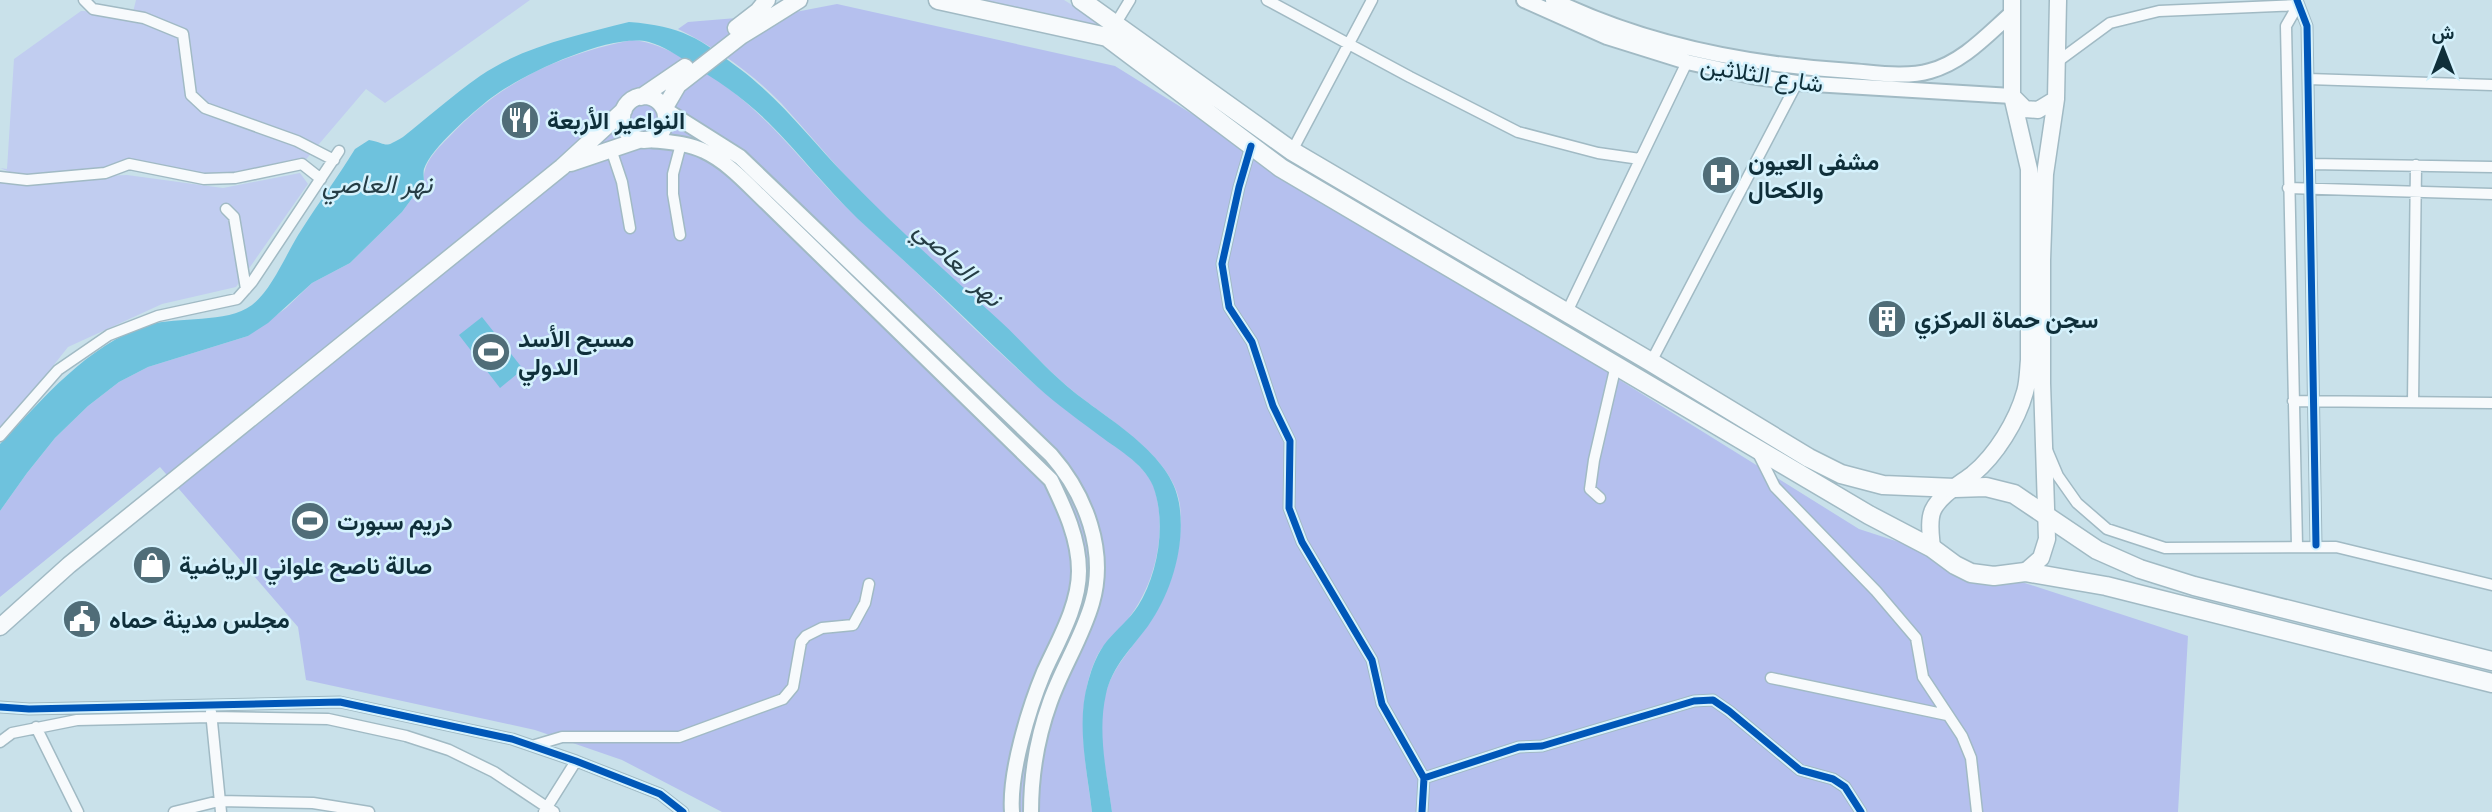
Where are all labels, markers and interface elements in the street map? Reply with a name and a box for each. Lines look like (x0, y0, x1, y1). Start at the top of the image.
north arrow (2408, 14, 2478, 84)
text: ش (2432, 21, 2455, 44)
street label: شارع الثلاثين (1698, 50, 1826, 101)
restaurant icon: النواعير الأربعة (499, 99, 541, 141)
place label: النواعير الأربعة (547, 106, 685, 136)
place label: مشفى العيون والكحال (1748, 147, 1879, 205)
hospital icon: مشفى العيون والكحال (1700, 154, 1742, 196)
water label: نهر العاصي (322, 168, 434, 205)
water label: نهر العاصي (904, 213, 1011, 318)
building icon: سجن حماة المركزي (1866, 298, 1908, 340)
place label: سجن حماة المركزي (1914, 305, 2098, 340)
place label: مسبح الأسد الدولي (518, 324, 634, 387)
sports icon: مسبح الأسد الدولي (470, 331, 512, 373)
sports icon: دريم سبورت (289, 500, 331, 542)
place label: دريم سبورت (337, 507, 453, 538)
shop icon: صالة ناصح علواني الرياضية (131, 544, 173, 586)
place label: صالة ناصح علواني الرياضية (179, 551, 432, 586)
public building icon: مجلس مدينة حماه (61, 598, 103, 640)
place label: مجلس مدينة حماه (109, 605, 290, 634)

